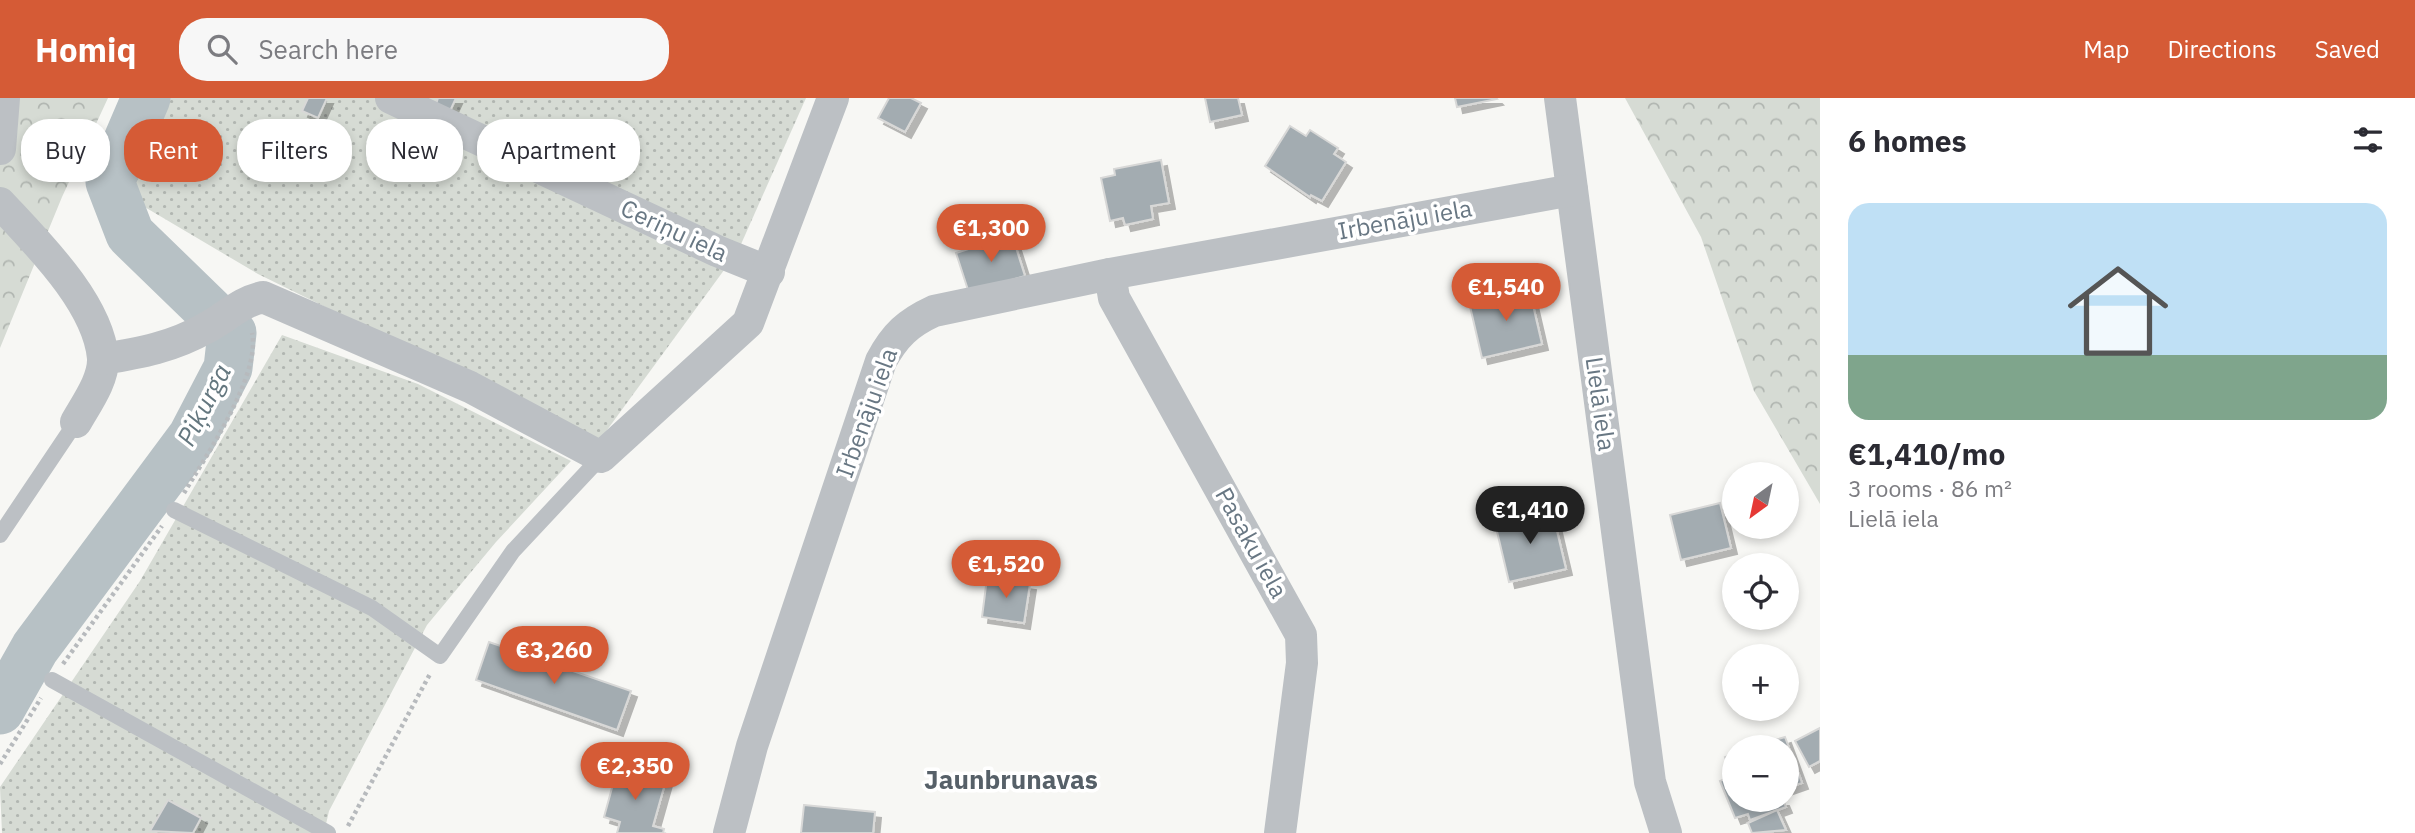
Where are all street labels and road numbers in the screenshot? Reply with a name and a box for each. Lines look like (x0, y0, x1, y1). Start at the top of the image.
street label: Ceriņu iela (616, 191, 733, 269)
street label: Irbenāju iela (1335, 191, 1475, 247)
street label: Irbenāju iela (828, 343, 904, 482)
street label: Lielā iela (1579, 355, 1623, 453)
street label: Pasaku iela (1208, 481, 1295, 604)

